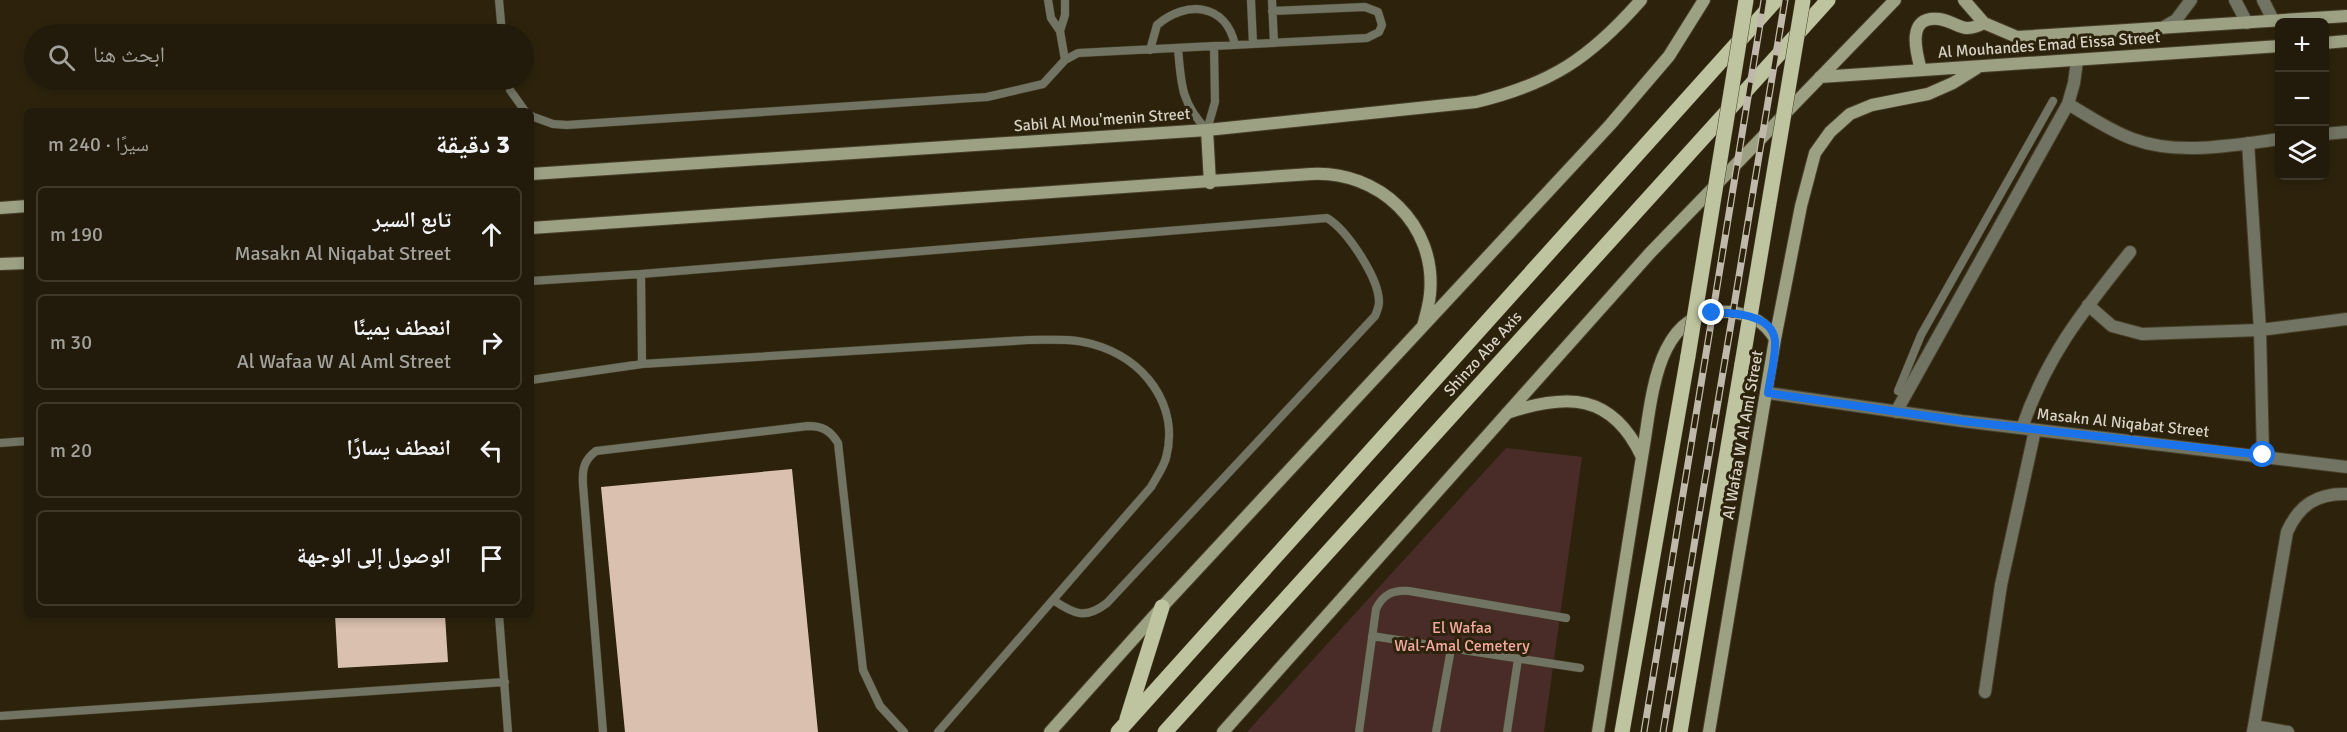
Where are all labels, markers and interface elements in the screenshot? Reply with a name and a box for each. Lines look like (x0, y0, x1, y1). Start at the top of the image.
map controls (2275, 18, 2329, 180)
button: + (2275, 18, 2329, 72)
search box (24, 24, 534, 90)
street label: Al Mouhandes Emad Eissa Street (1937, 27, 2161, 63)
icon: search (45, 41, 78, 74)
text: ابحث هنا (93, 41, 165, 68)
button: − (2275, 72, 2329, 126)
street label: Sabil Al Mou'menin Street (1013, 104, 1191, 136)
button: layers (2275, 126, 2329, 180)
text: 3 دقيقة (436, 129, 510, 161)
text: سيرًا · 240 m (48, 132, 149, 157)
text: تابع السير (373, 206, 451, 233)
icon: ahead (475, 218, 508, 251)
text: 190 m (50, 222, 103, 247)
text: Masakn Al Niqabat Street (234, 241, 451, 266)
route end (1698, 299, 1724, 325)
street label: Shinzo Abe Axis (1440, 307, 1526, 401)
text: انعطف يمينًا (353, 314, 451, 341)
icon: right (475, 326, 508, 359)
text: 30 m (50, 330, 92, 355)
street label: Al Wafaa W Al Aml Street (1718, 348, 1768, 521)
text: Al Wafaa W Al Aml Street (237, 349, 451, 374)
street label: Masakn Al Niqabat Street (2036, 404, 2211, 442)
text: انعطف يسارًا (346, 434, 451, 461)
icon: left (475, 434, 508, 467)
text: 20 m (50, 438, 92, 463)
route start (2249, 441, 2275, 467)
text: الوصول إلى الوجهة (297, 542, 451, 569)
icon: arrive (475, 542, 508, 575)
park label: El Wafaa Wal-Amal Cemetery (1394, 618, 1530, 656)

